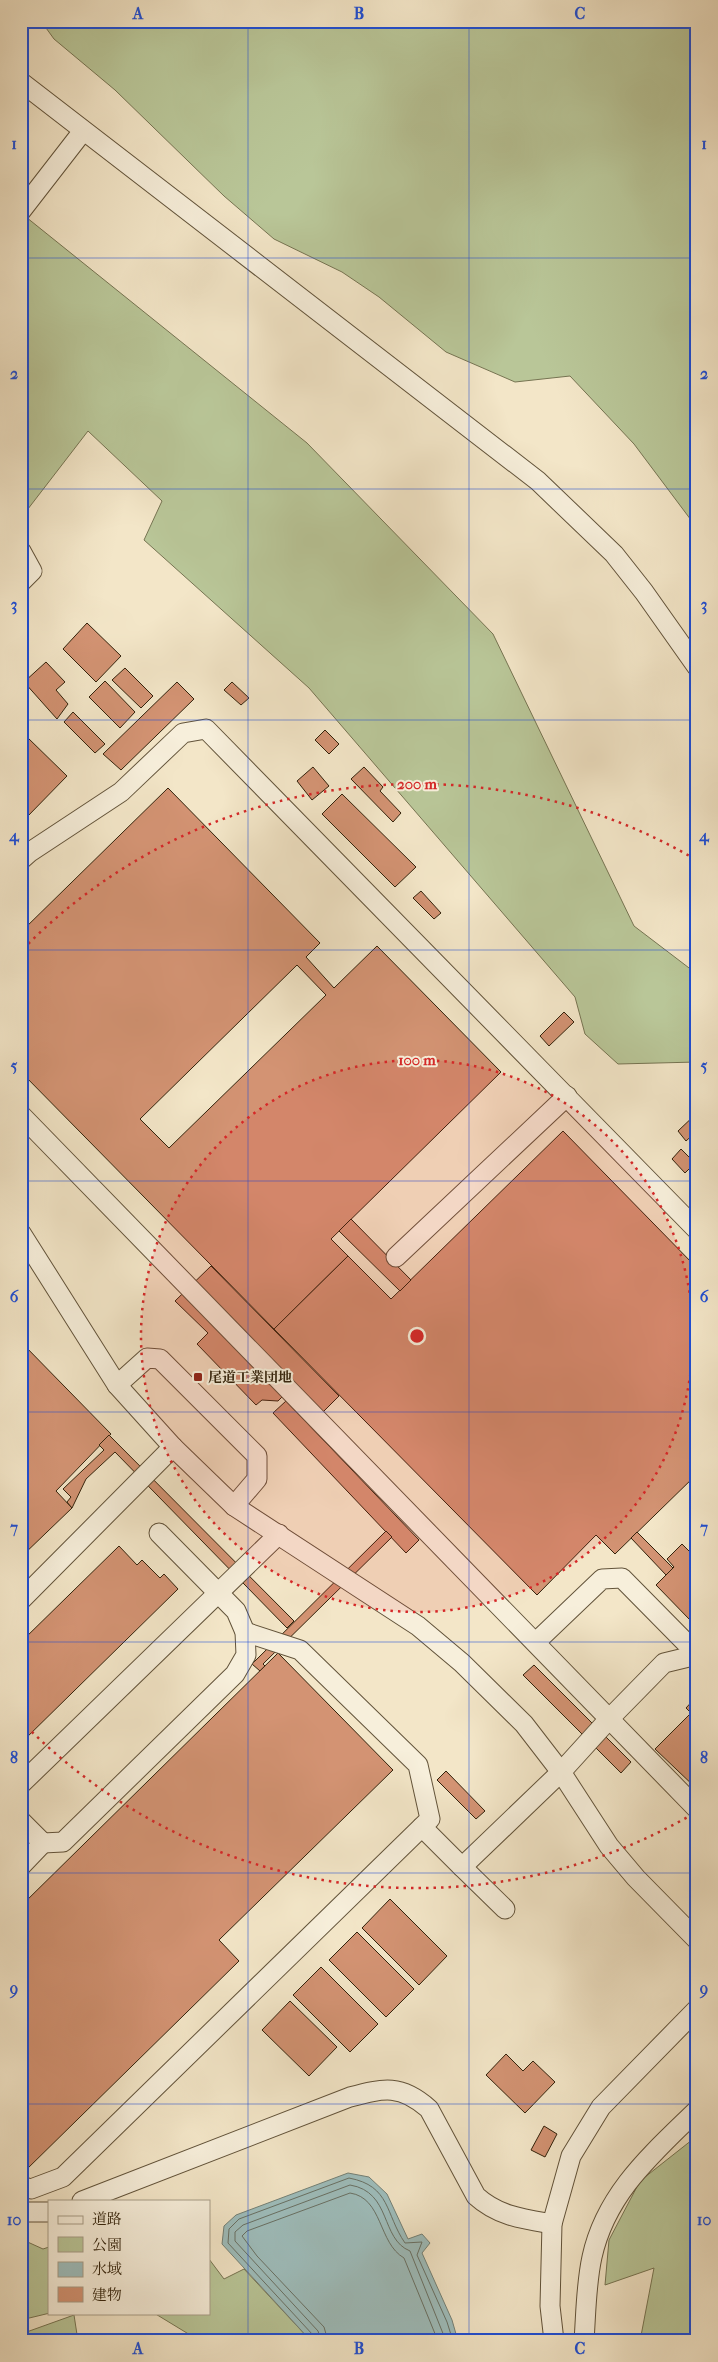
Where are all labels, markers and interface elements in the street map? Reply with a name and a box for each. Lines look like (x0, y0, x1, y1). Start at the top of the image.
text: A (132, 4, 144, 23)
text: B (354, 4, 364, 23)
text: C (575, 4, 586, 23)
text: 1 (11, 134, 17, 153)
text: 1 (701, 134, 707, 153)
text: 2 (10, 364, 18, 383)
text: 2 (700, 364, 708, 383)
text: 3 (11, 595, 17, 615)
text: 3 (701, 595, 707, 615)
text: 200 m (397, 775, 437, 793)
text: 4 (8, 826, 20, 846)
text: 4 (698, 826, 710, 846)
text: 100 m (398, 1051, 436, 1069)
text: 5 (11, 1056, 18, 1075)
text: 5 (701, 1056, 708, 1075)
text: 6 (10, 1287, 19, 1306)
text: 6 (700, 1287, 709, 1306)
centre of rings (408, 1327, 426, 1345)
place label: 尾道工業団地 (208, 1369, 292, 1386)
marker: 尾道工業団地 (192, 1371, 204, 1383)
text: 7 (9, 1518, 18, 1537)
text: 7 (699, 1518, 708, 1537)
text: 8 (10, 1748, 18, 1767)
text: 8 (700, 1748, 708, 1767)
text: 9 (9, 1979, 18, 1999)
text: 9 (699, 1979, 708, 1999)
legend (48, 2200, 210, 2314)
text: 10 (7, 2210, 21, 2229)
text: 道路 (92, 2210, 122, 2228)
text: 10 (697, 2210, 711, 2229)
text: 公園 (92, 2236, 122, 2254)
text: 水域 (92, 2260, 122, 2278)
text: 建物 (92, 2286, 122, 2304)
text: A (132, 2339, 144, 2358)
text: B (354, 2339, 364, 2358)
text: C (575, 2339, 586, 2358)

